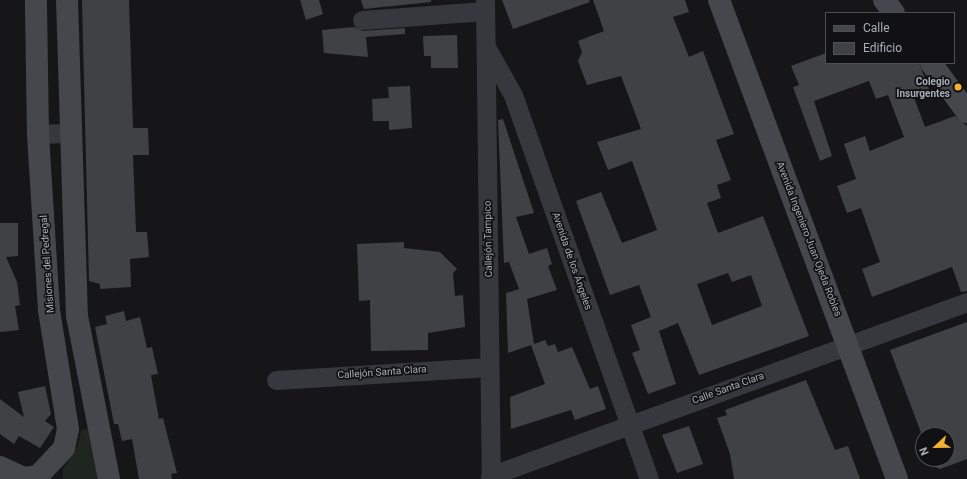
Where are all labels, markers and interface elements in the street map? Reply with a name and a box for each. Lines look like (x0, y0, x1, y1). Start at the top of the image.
legend (825, 12, 955, 64)
text: Calle (863, 21, 890, 35)
text: Edificio (863, 41, 902, 55)
place label: Colegio Insurgentes (897, 75, 950, 98)
marker: Colegio Insurgentes (953, 82, 963, 92)
street label: Avenida Ingeniero Juan Ojeda Robles (774, 160, 844, 318)
street label: Callejón Tampico (481, 200, 495, 278)
street label: Avenida de los Ángeles (550, 210, 594, 312)
street label: Misiones del Pedregal (38, 215, 56, 313)
street label: Callejón Santa Clara (337, 363, 427, 381)
street label: Calle Santa Clara (690, 369, 766, 407)
north arrow (915, 427, 955, 467)
text: N (917, 445, 932, 457)

